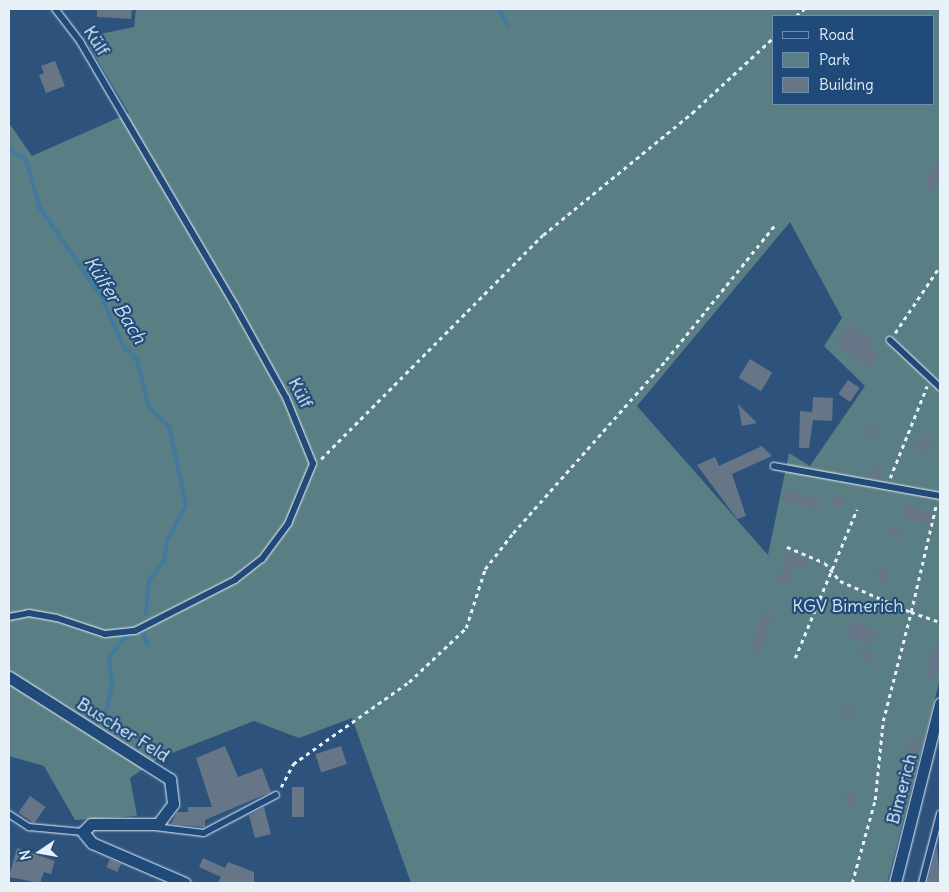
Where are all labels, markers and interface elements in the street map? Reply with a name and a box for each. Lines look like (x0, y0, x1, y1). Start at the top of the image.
legend (772, 15, 934, 105)
street label: Külf (79, 22, 113, 60)
text: Road (819, 25, 854, 44)
text: Park (819, 50, 850, 69)
text: Building (819, 75, 874, 94)
water label: Külfer Bach (79, 252, 151, 348)
street label: Külf (283, 374, 317, 412)
park label: KGV Bimerich (792, 595, 904, 617)
street label: Buscher Feld (73, 693, 173, 767)
street label: Bimerich (882, 751, 922, 827)
north arrow (15, 827, 65, 877)
text: N (16, 849, 35, 862)

